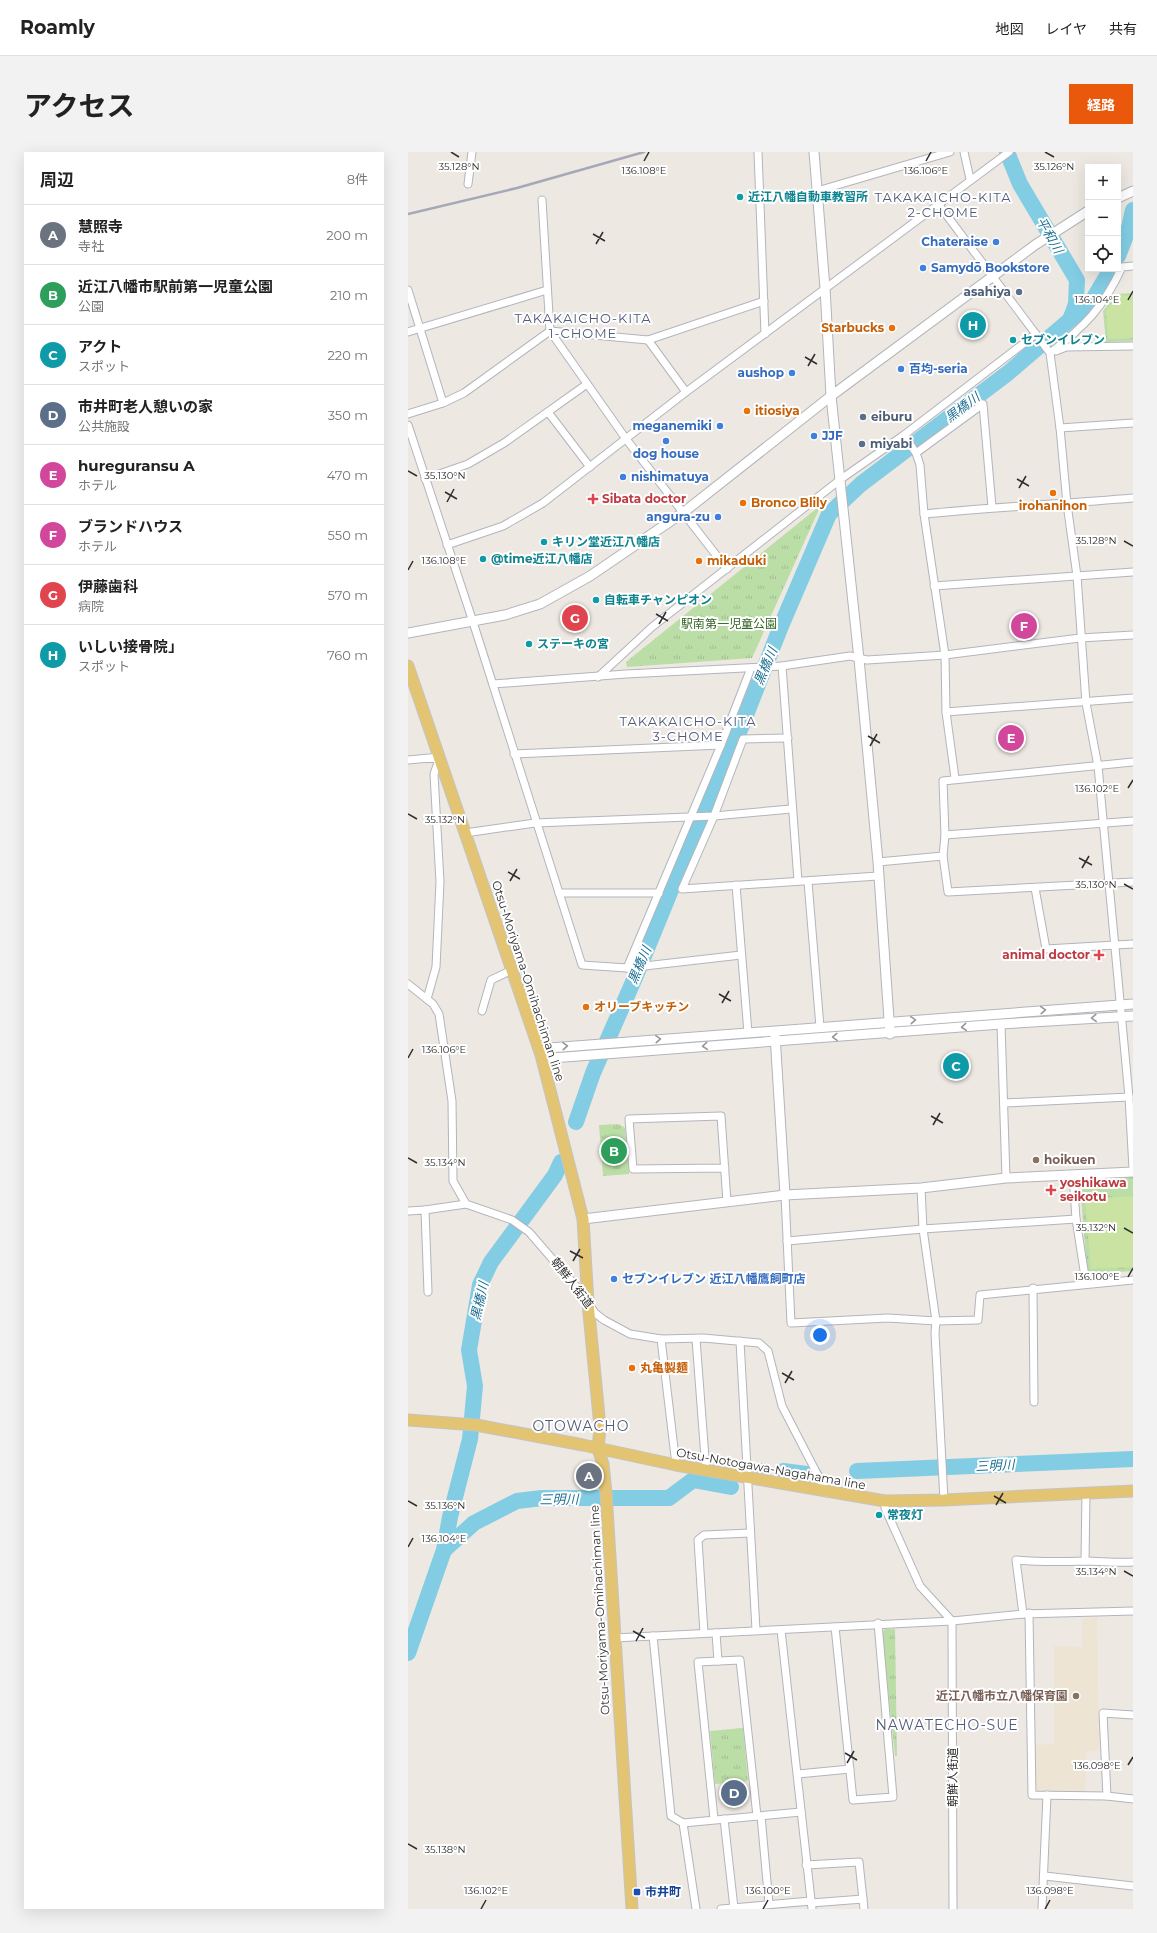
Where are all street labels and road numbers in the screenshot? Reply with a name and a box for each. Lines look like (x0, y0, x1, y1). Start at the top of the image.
street label: Otsu-Moriyama-Omihachiman line (489, 879, 568, 1083)
street label: 朝鮮人街道 (548, 1254, 597, 1311)
street label: Otsu-Notogawa-Nagahama line (675, 1444, 867, 1493)
street label: Otsu-Moriyama-Omihachiman line (587, 1505, 612, 1715)
street label: 朝鮮人街道 (945, 1747, 960, 1807)

